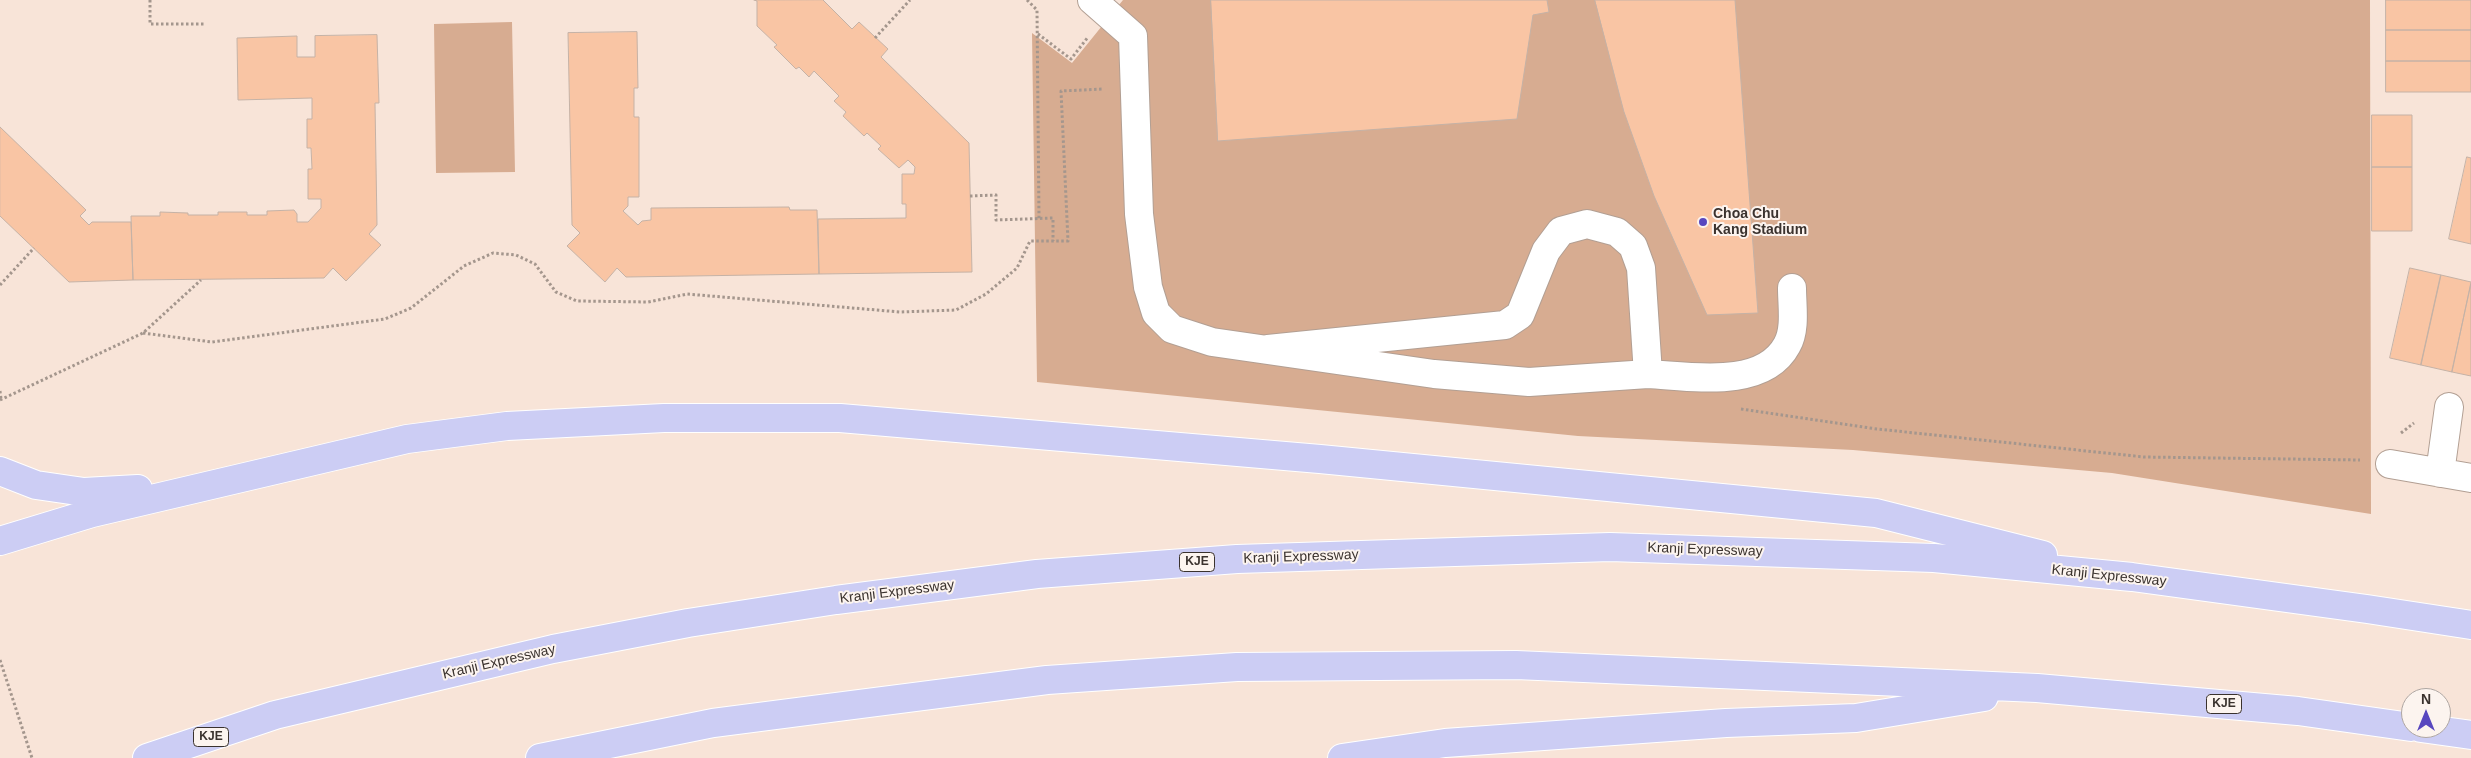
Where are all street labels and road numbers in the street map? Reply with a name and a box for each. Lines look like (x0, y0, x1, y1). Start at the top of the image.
street label: Kranji Expressway (1647, 540, 1763, 560)
street label: Kranji Expressway (1243, 547, 1359, 567)
road number: KJE (1180, 552, 1214, 572)
street label: Kranji Expressway (2051, 562, 2167, 590)
street label: Kranji Expressway (839, 577, 955, 607)
street label: Kranji Expressway (441, 641, 557, 683)
road number: KJE (2206, 694, 2242, 714)
road number: KJE (194, 728, 228, 746)

